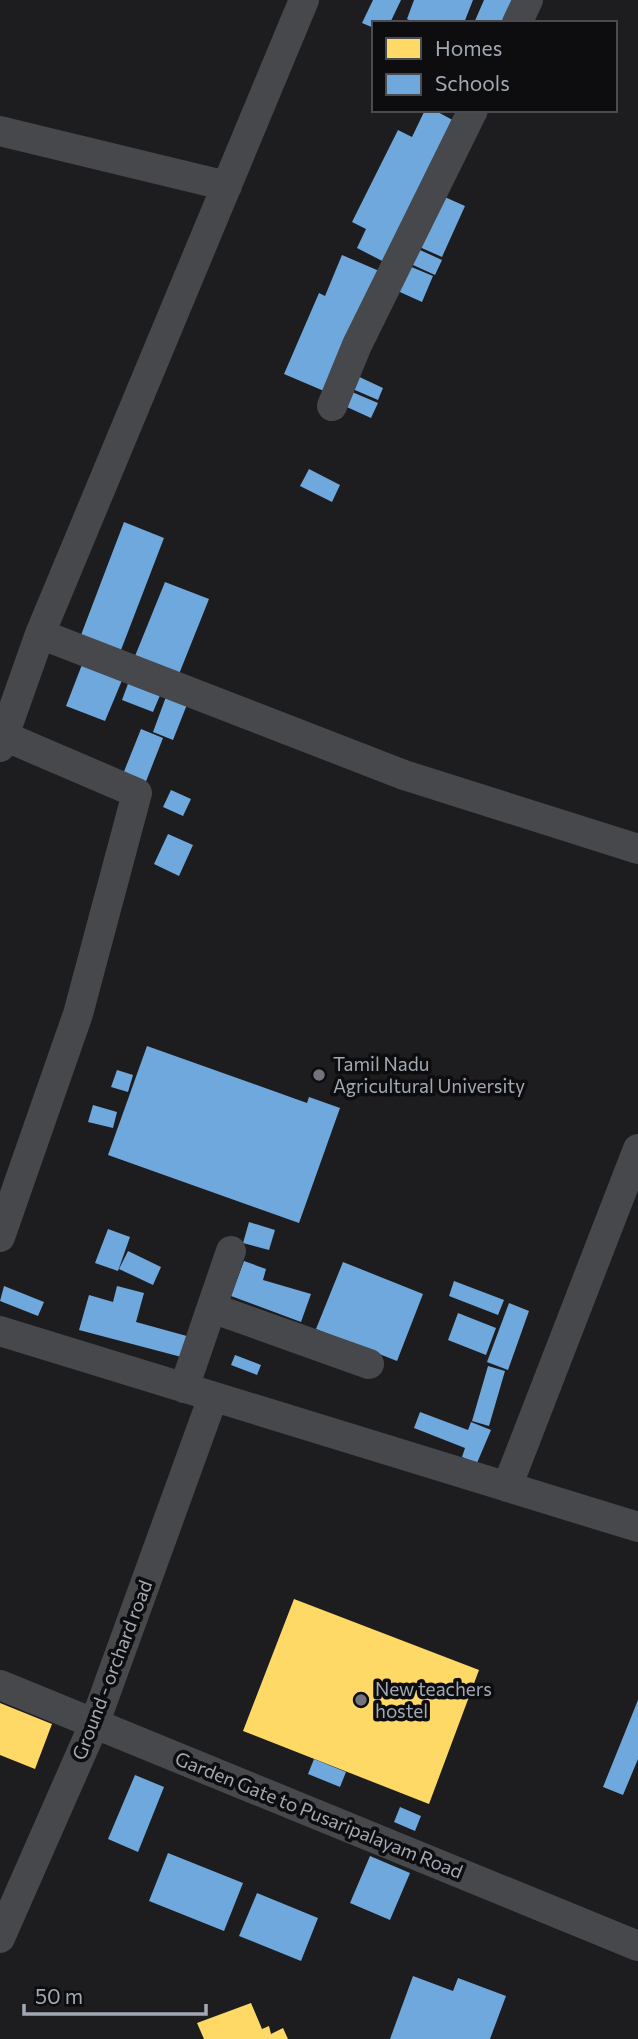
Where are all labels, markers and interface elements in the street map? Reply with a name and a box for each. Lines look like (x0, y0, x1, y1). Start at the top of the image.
legend (372, 21, 617, 112)
text: Homes (435, 35, 502, 60)
text: Schools (435, 70, 510, 95)
place label: Tamil Nadu Agricultural University (333, 1052, 525, 1097)
marker: Tamil Nadu Agricultural University (311, 1067, 327, 1083)
street label: Ground - orchard road (67, 1577, 156, 1763)
place label: New teachers hostel (375, 1677, 492, 1722)
marker: New teachers hostel (353, 1692, 369, 1708)
street label: Garden Gate to Pusaripalayam Road (172, 1746, 466, 1883)
scale bar (24, 1972, 206, 2016)
text: 50 m (35, 1983, 83, 2008)

